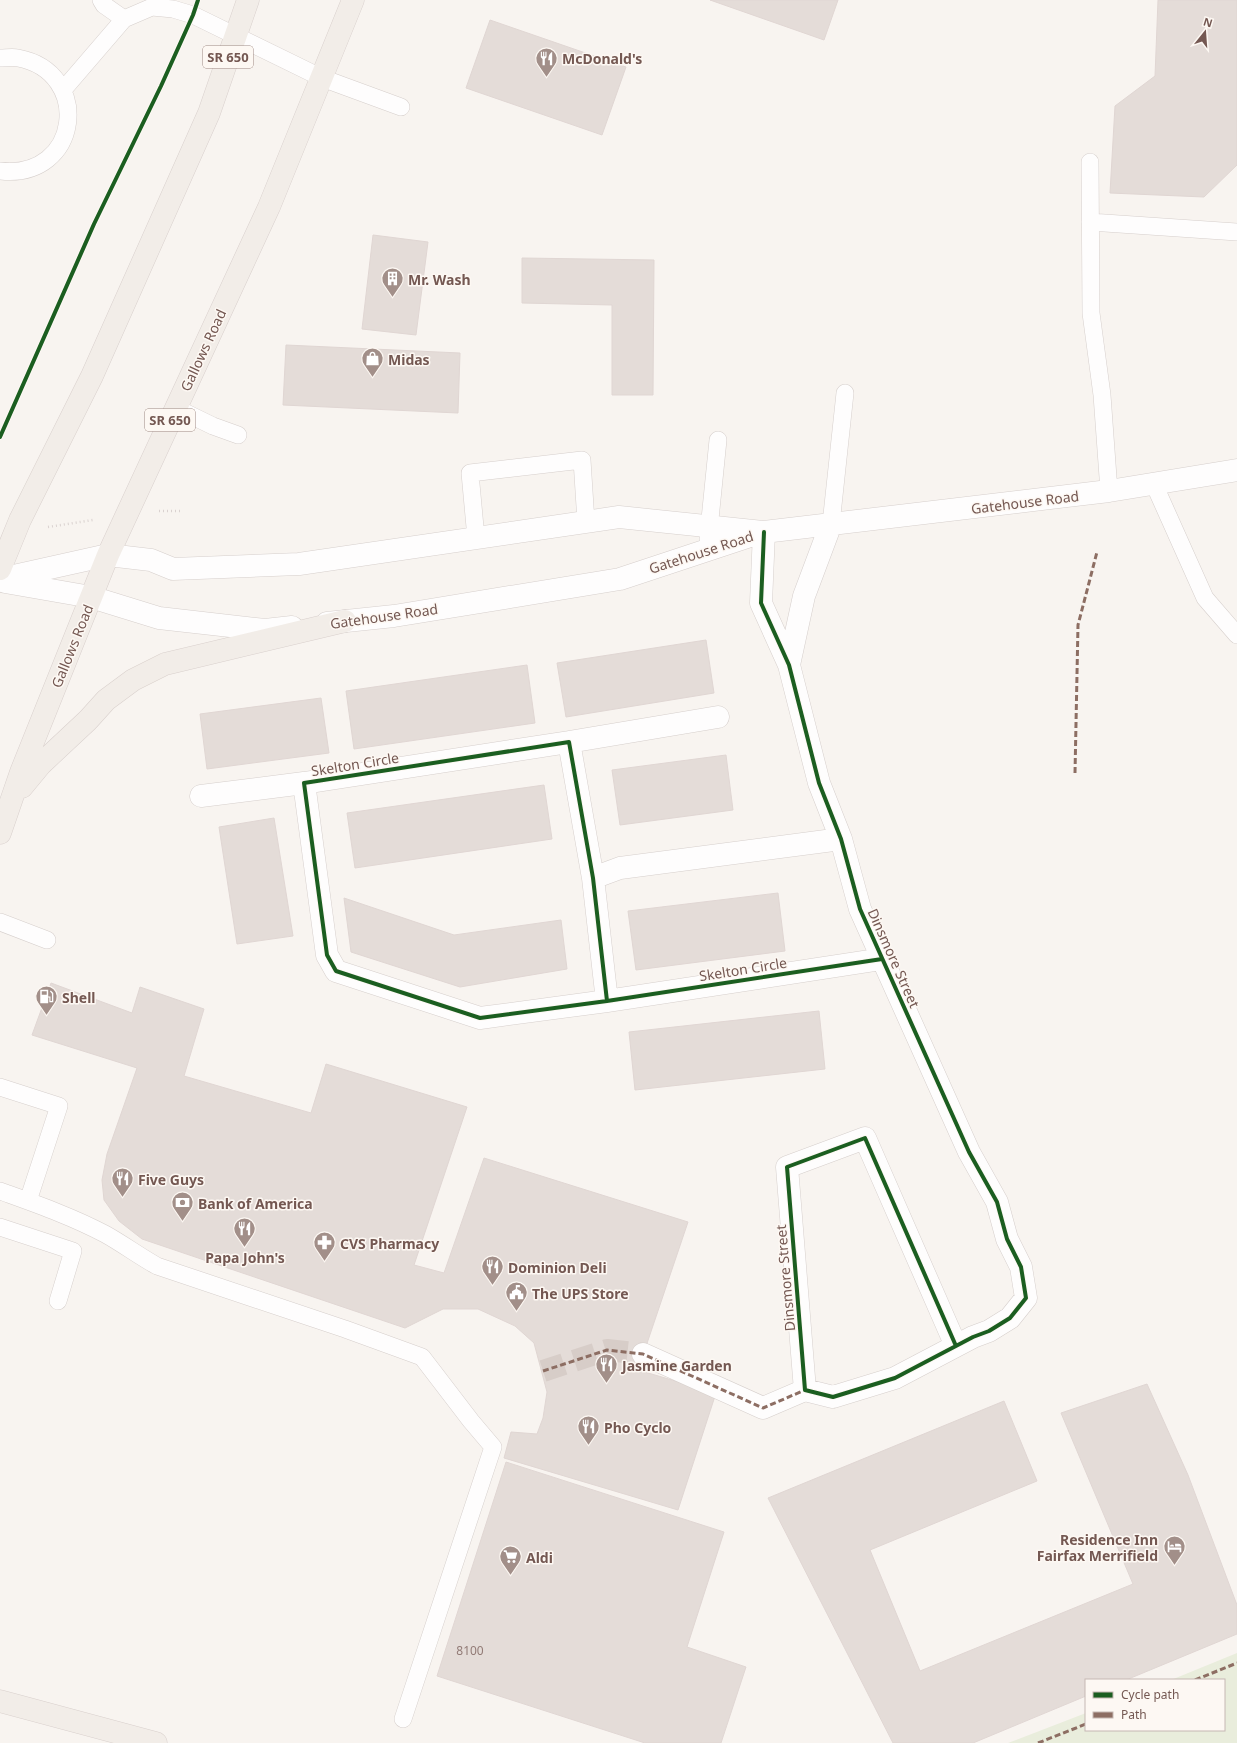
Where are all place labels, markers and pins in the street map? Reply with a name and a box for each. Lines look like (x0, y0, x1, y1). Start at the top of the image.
restaurant icon: McDonald's (533, 45, 559, 78)
place label: McDonald's (562, 49, 642, 68)
building icon: Mr. Wash (380, 266, 406, 299)
place label: Mr. Wash (408, 270, 471, 289)
shop icon: Midas (359, 346, 385, 379)
place label: Midas (388, 350, 430, 369)
fuel station icon: Shell (34, 984, 60, 1017)
place label: Shell (62, 988, 96, 1007)
restaurant icon: Five Guys (110, 1166, 136, 1199)
place label: Five Guys (138, 1170, 204, 1189)
bank icon: Bank of America (169, 1190, 195, 1223)
place label: Bank of America (198, 1194, 313, 1213)
restaurant icon: Papa John's (232, 1216, 258, 1249)
pharmacy icon: CVS Pharmacy (312, 1230, 338, 1263)
place label: CVS Pharmacy (340, 1234, 439, 1253)
place label: Papa John's (205, 1248, 285, 1267)
restaurant icon: Dominion Deli (480, 1254, 506, 1287)
place label: Dominion Deli (508, 1258, 607, 1277)
public building icon: The UPS Store (504, 1280, 530, 1313)
place label: The UPS Store (532, 1284, 629, 1303)
restaurant icon: Jasmine Garden (594, 1352, 620, 1385)
place label: Jasmine Garden (620, 1356, 732, 1375)
restaurant icon: Pho Cyclo (575, 1414, 601, 1447)
place label: Pho Cyclo (604, 1418, 672, 1437)
place label: Residence Inn Fairfax Merrifield (1037, 1530, 1158, 1565)
hotel icon: Residence Inn Fairfax Merrifield (1161, 1534, 1187, 1567)
supermarket icon: Aldi (497, 1544, 523, 1577)
place label: Aldi (526, 1548, 553, 1567)

